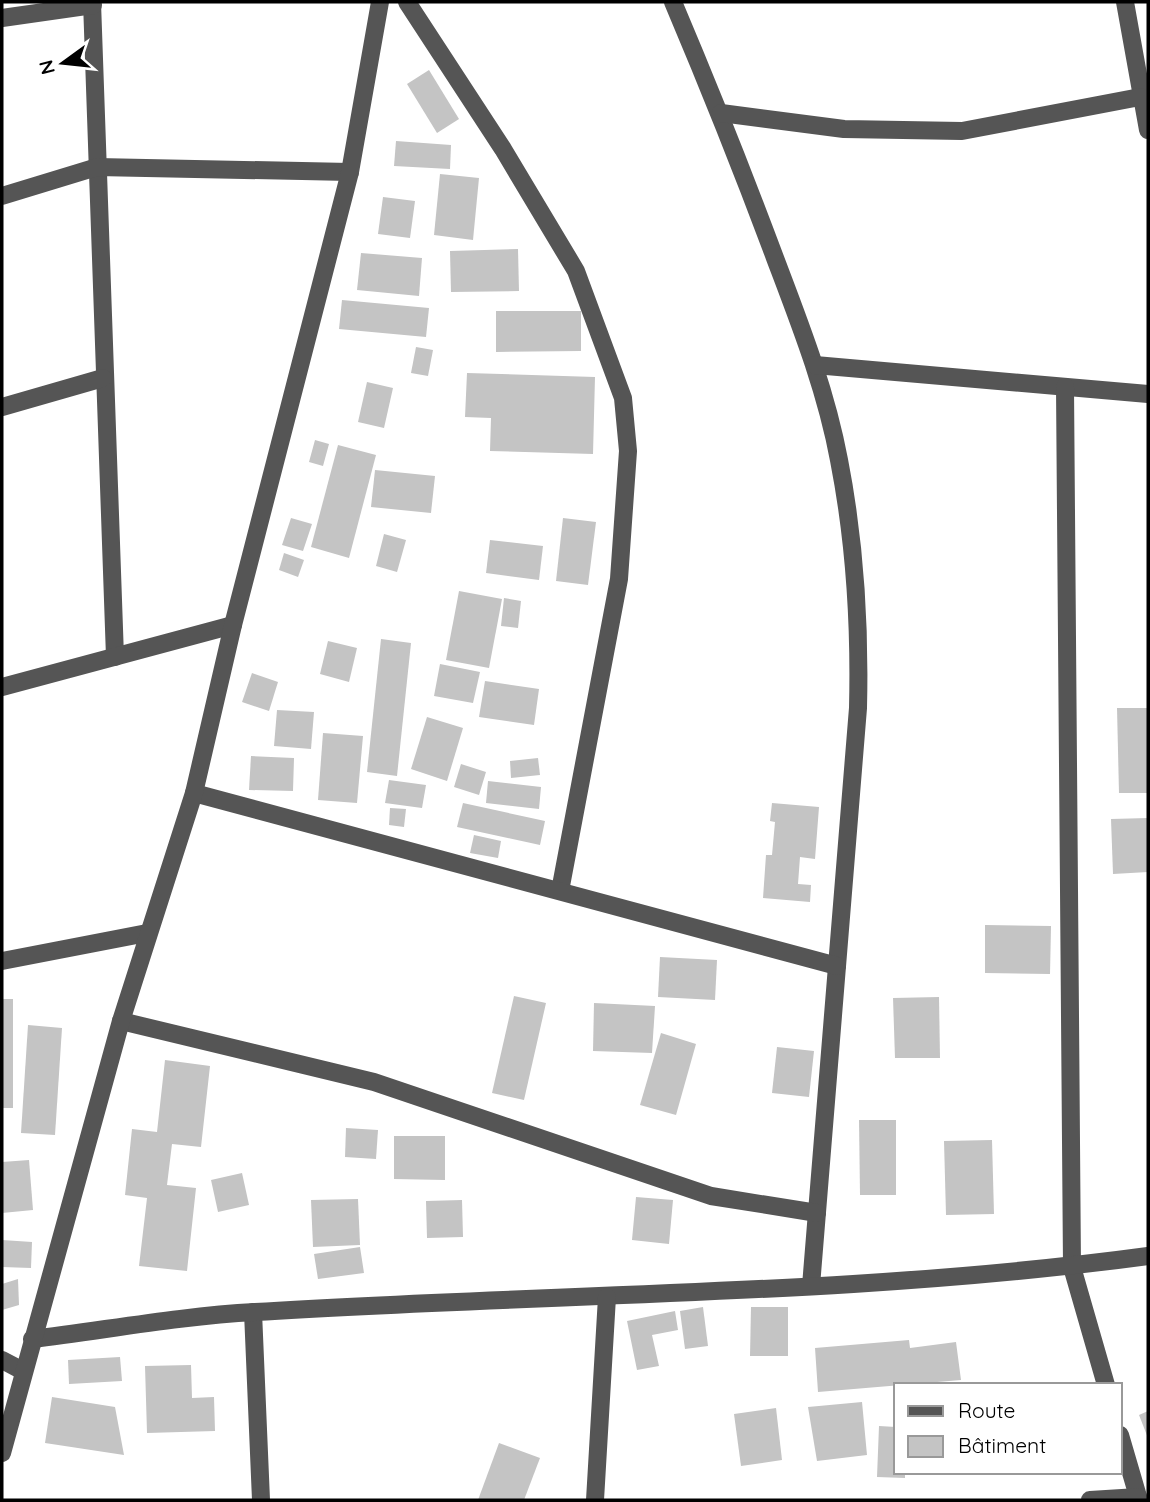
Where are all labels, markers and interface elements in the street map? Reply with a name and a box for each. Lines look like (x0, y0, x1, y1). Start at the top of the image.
north arrow (28, 28, 98, 98)
text: N (33, 58, 60, 77)
legend (894, 1383, 1122, 1474)
text: Route (958, 1397, 1015, 1423)
text: Bâtiment (958, 1432, 1046, 1458)

